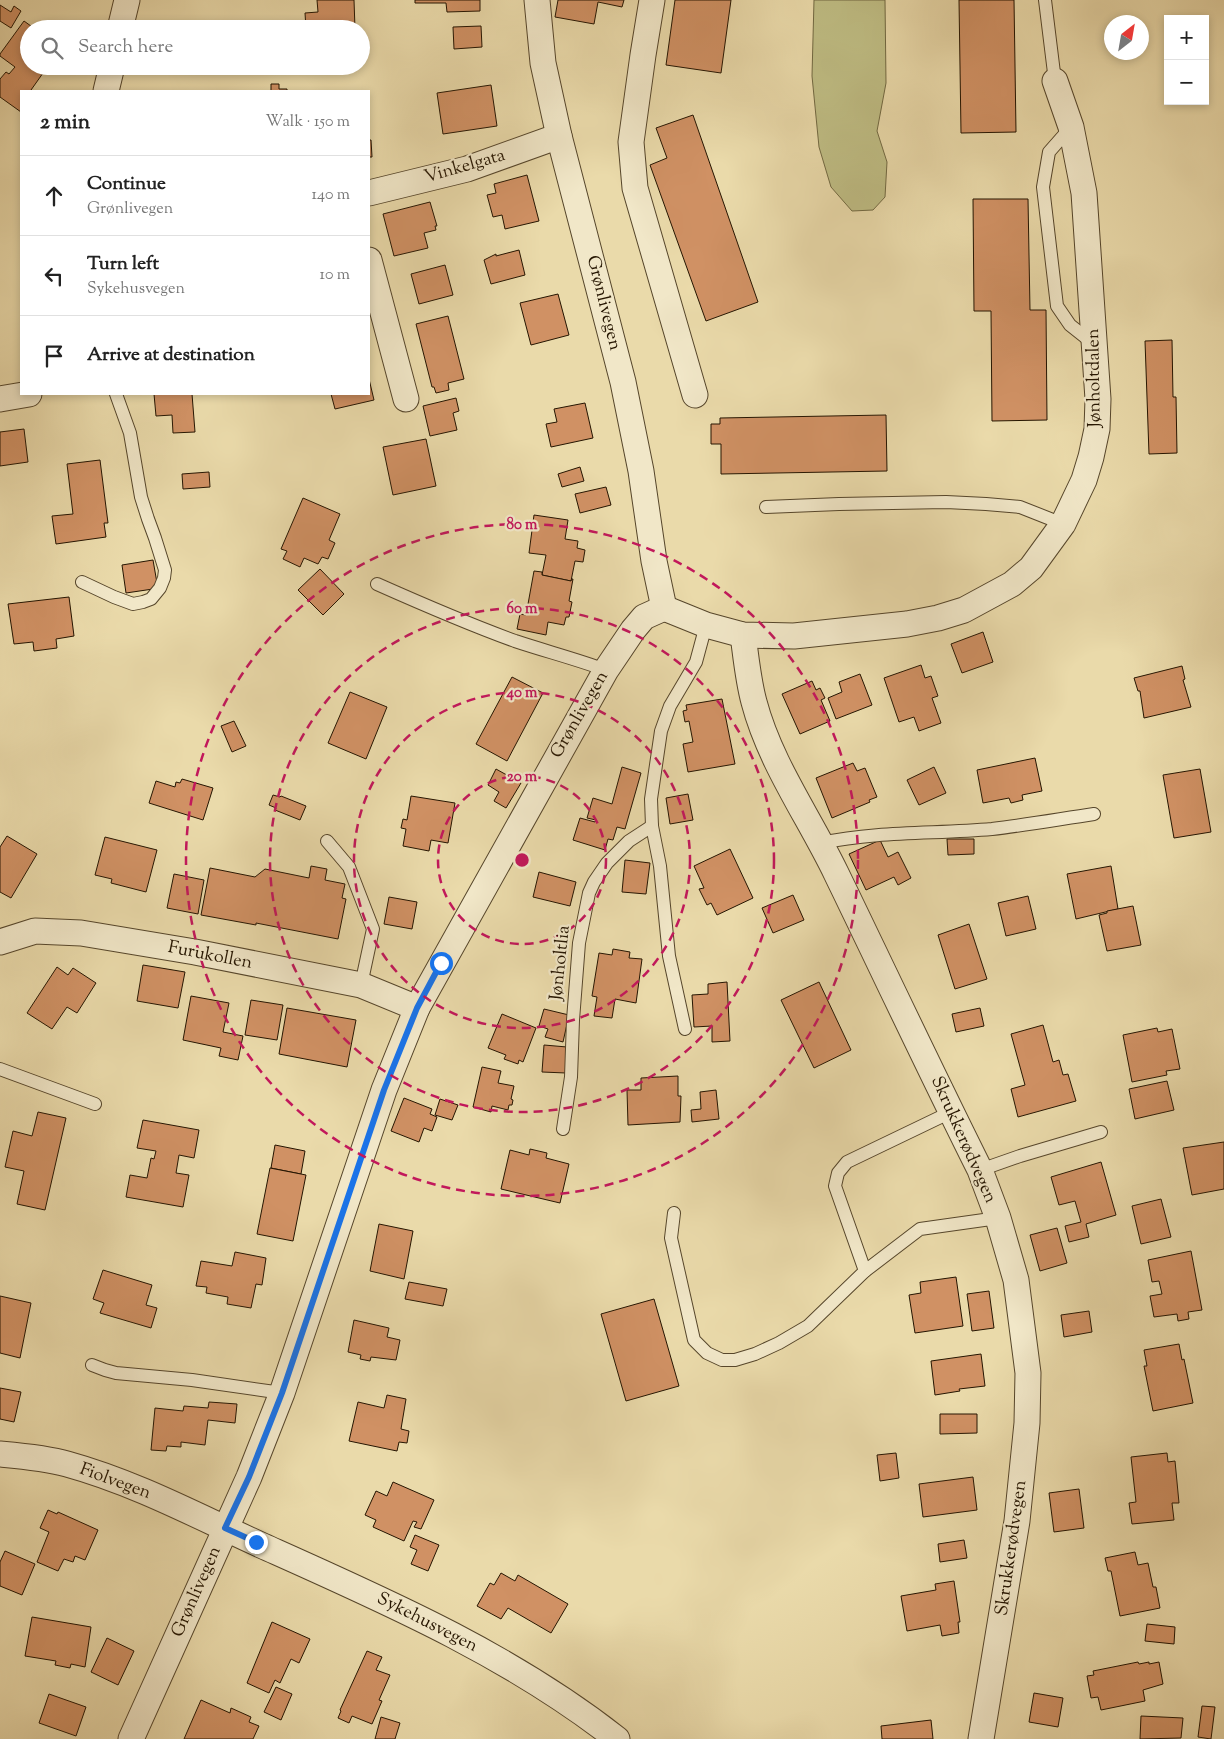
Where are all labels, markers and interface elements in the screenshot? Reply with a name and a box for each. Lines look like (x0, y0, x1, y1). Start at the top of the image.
north arrow (1104, 15, 1149, 60)
map controls (1164, 15, 1209, 105)
button: + (1164, 15, 1209, 60)
search box (20, 20, 370, 75)
icon: search (38, 34, 66, 62)
text: Search here (78, 34, 173, 61)
button: − (1164, 60, 1209, 105)
text: 2 min (40, 108, 90, 138)
text: Walk · 150 m (266, 111, 350, 134)
street label: Vinkelgata (421, 143, 509, 191)
text: Continue (87, 171, 166, 198)
icon: ahead (40, 182, 68, 210)
text: 140 m (312, 184, 350, 207)
text: Grønlivegen (87, 198, 173, 221)
text: Turn left (87, 251, 159, 278)
street label: Grønlivegen (579, 253, 627, 354)
icon: left (40, 262, 68, 290)
text: 10 m (320, 264, 350, 287)
text: Sykehusvegen (87, 278, 185, 301)
street label: Jønholtdalen (1081, 328, 1109, 429)
icon: arrive (40, 342, 68, 370)
text: Arrive at destination (87, 342, 255, 369)
text: 80 m (506, 515, 538, 536)
text: 60 m (507, 599, 538, 620)
street label: Grønlivegen (544, 666, 616, 764)
text: 40 m (506, 683, 538, 704)
text: 20 m (507, 767, 538, 788)
centre of rings (513, 851, 531, 869)
street label: Jønholtlia (544, 924, 578, 1003)
street label: Furukollen (166, 935, 255, 977)
route start (430, 952, 453, 975)
street label: Skrukkerødvegen (923, 1072, 1003, 1208)
street label: Fiolvegen (76, 1457, 155, 1507)
street label: Skrukkerødvegen (990, 1478, 1034, 1617)
route end (245, 1531, 268, 1554)
street label: Grønlivegen (165, 1542, 229, 1642)
street label: Sykehusvegen (372, 1586, 482, 1660)

